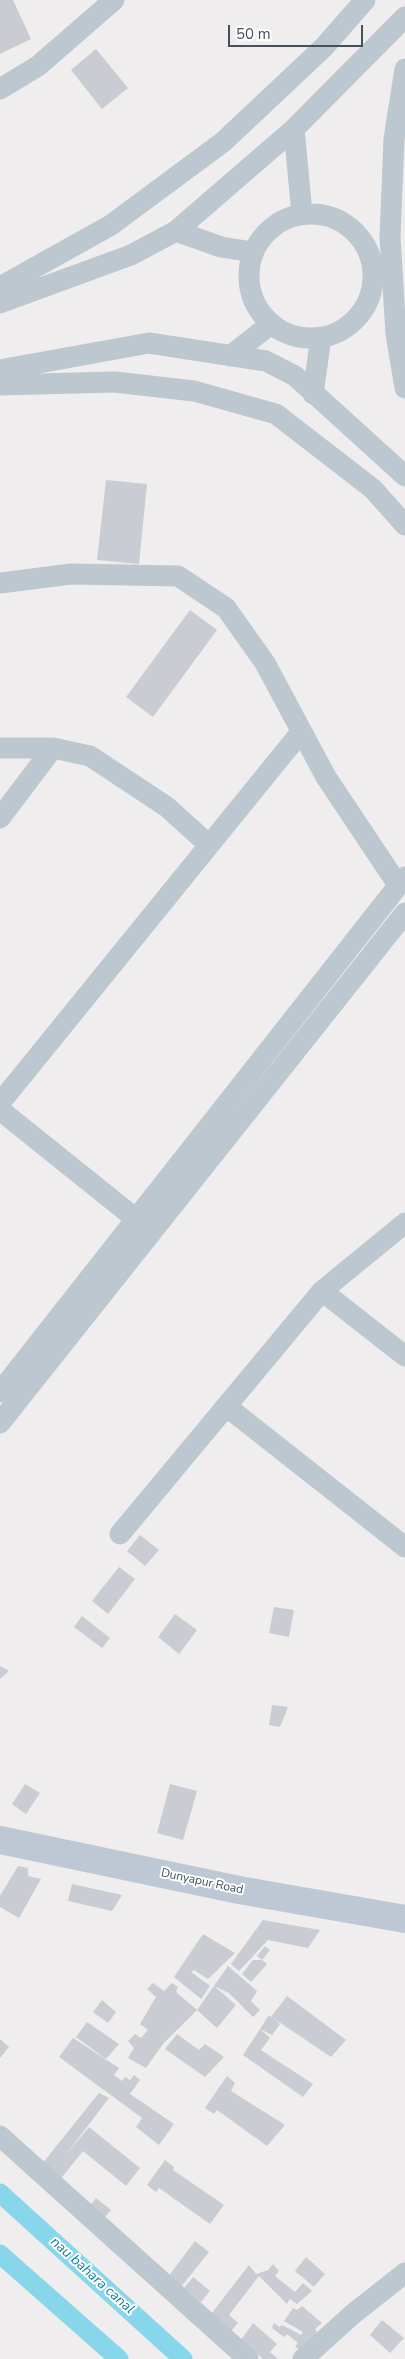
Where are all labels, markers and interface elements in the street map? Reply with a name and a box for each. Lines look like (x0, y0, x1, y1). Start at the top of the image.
scale bar (230, 15, 365, 47)
text: 50 m (236, 24, 271, 44)
street label: Dunyapur Road (160, 1866, 244, 1898)
water label: nau bahara canal (47, 2234, 137, 2318)

